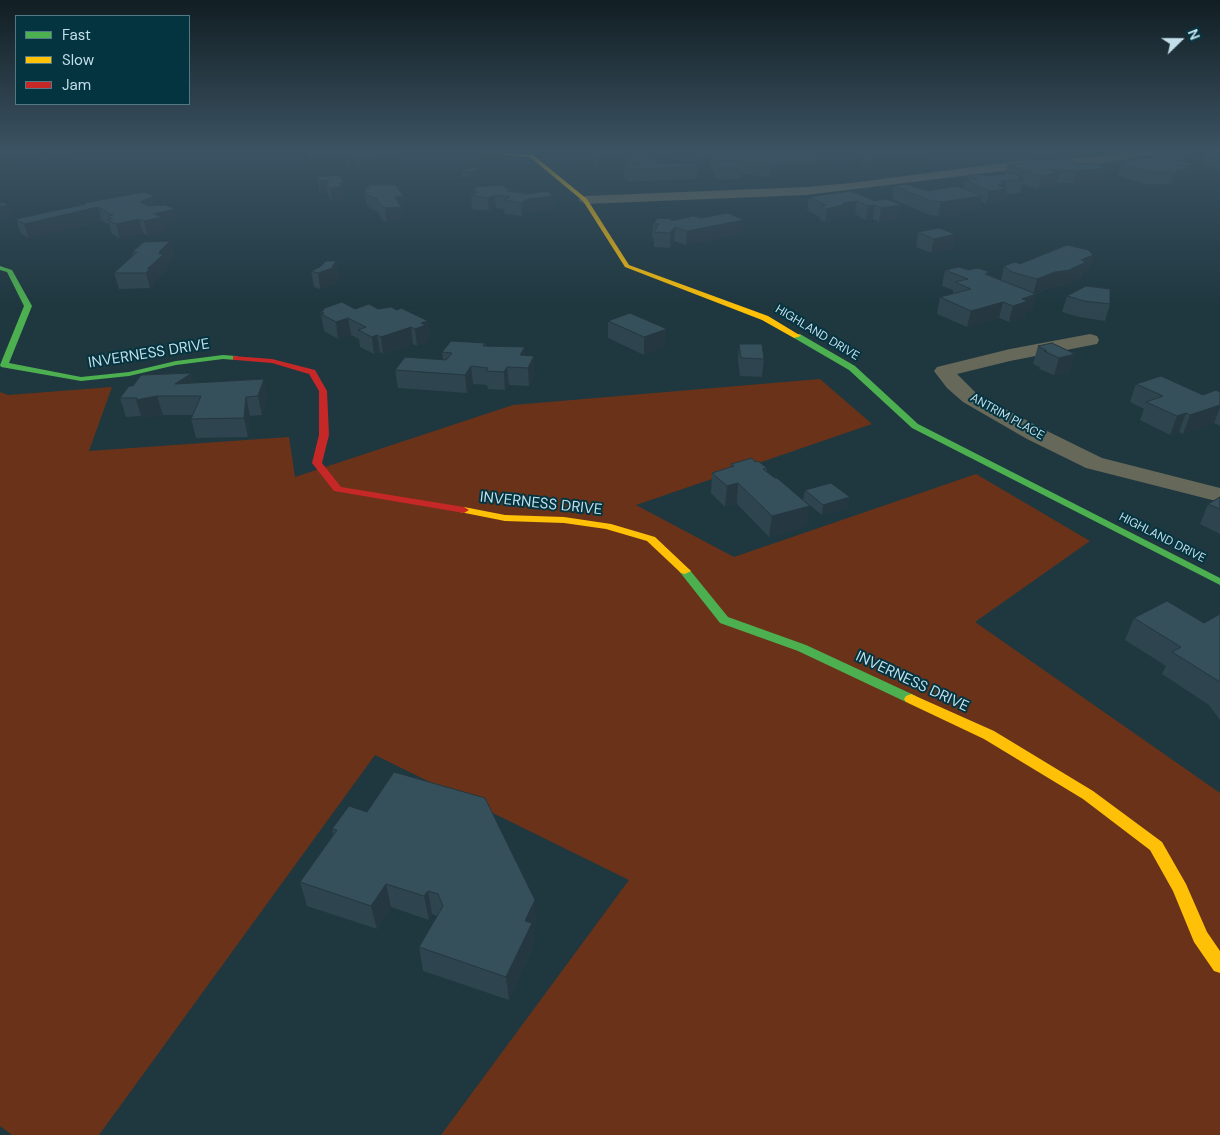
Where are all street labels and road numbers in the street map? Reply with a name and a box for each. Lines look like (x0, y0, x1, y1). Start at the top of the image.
street label: HIGHLAND DRIVE (772, 302, 862, 364)
street label: INVERNESS DRIVE (87, 336, 211, 372)
street label: ANTRIM PLACE (967, 391, 1047, 443)
street label: INVERNESS DRIVE (479, 489, 603, 519)
street label: HIGHLAND DRIVE (1116, 510, 1208, 566)
street label: INVERNESS DRIVE (853, 648, 971, 716)

